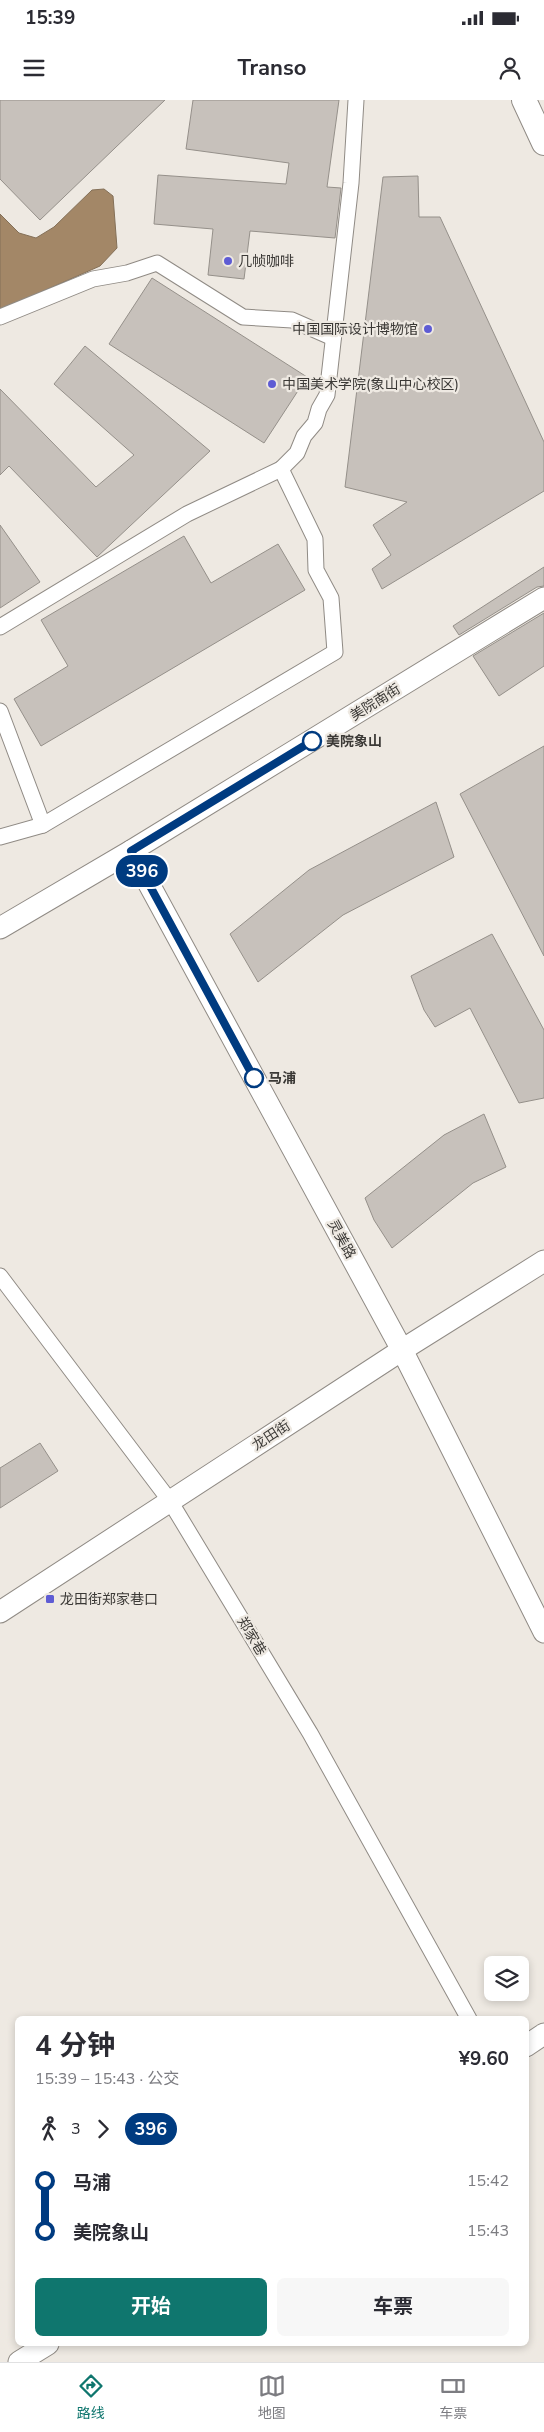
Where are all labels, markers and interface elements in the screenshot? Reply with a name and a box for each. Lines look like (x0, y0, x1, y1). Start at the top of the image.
text: 15:39 (25, 5, 75, 31)
text: Transo (238, 53, 306, 83)
icon: menu (20, 54, 48, 82)
icon: person (496, 54, 524, 82)
place label: 几帧咖啡 (238, 252, 294, 271)
marker: 几帧咖啡 (222, 255, 234, 267)
place label: 中国国际设计博物馆 (292, 320, 418, 339)
marker: 中国国际设计博物馆 (422, 323, 434, 335)
place label: 中国美术学院(象山中心校区) (282, 375, 459, 394)
marker: 中国美术学院(象山中心校区) (266, 378, 278, 390)
street label: 美院南街 (346, 680, 404, 725)
marker: 美院象山 (302, 731, 322, 751)
place label: 美院象山 (326, 732, 382, 751)
line badge: 396 (113, 855, 171, 887)
text: 396 (126, 859, 158, 883)
marker: 马浦 (244, 1068, 264, 1088)
place label: 马浦 (268, 1069, 296, 1088)
street label: 灵美路 (323, 1216, 360, 1262)
street label: 龙田街 (248, 1416, 294, 1455)
place label: 龙田街郑家巷口 (60, 1590, 158, 1609)
marker: 龙田街郑家巷口 (44, 1593, 56, 1605)
street label: 郑家巷 (233, 1613, 271, 1659)
map controls (484, 1956, 529, 2001)
button: layers (484, 1956, 529, 2001)
text: 4 分钟 (35, 2027, 115, 2065)
text: ¥9.60 (459, 2046, 509, 2072)
text: 15:39 – 15:43 · 公交 (35, 2068, 179, 2090)
icon: walk (35, 2115, 63, 2143)
icon: forward (89, 2115, 117, 2143)
text: 396 (135, 2117, 167, 2141)
text: 3 (71, 2118, 81, 2140)
text: 马浦 (73, 2170, 111, 2196)
text: 15:42 (467, 2170, 509, 2192)
text: 美院象山 (73, 2220, 149, 2246)
text: 15:43 (467, 2220, 509, 2242)
button: 开始 (35, 2278, 267, 2336)
button: 车票 (277, 2278, 509, 2336)
tab: 路线 (77, 2372, 105, 2423)
tab: 地图 (258, 2372, 286, 2423)
tab: 车票 (439, 2372, 467, 2423)

